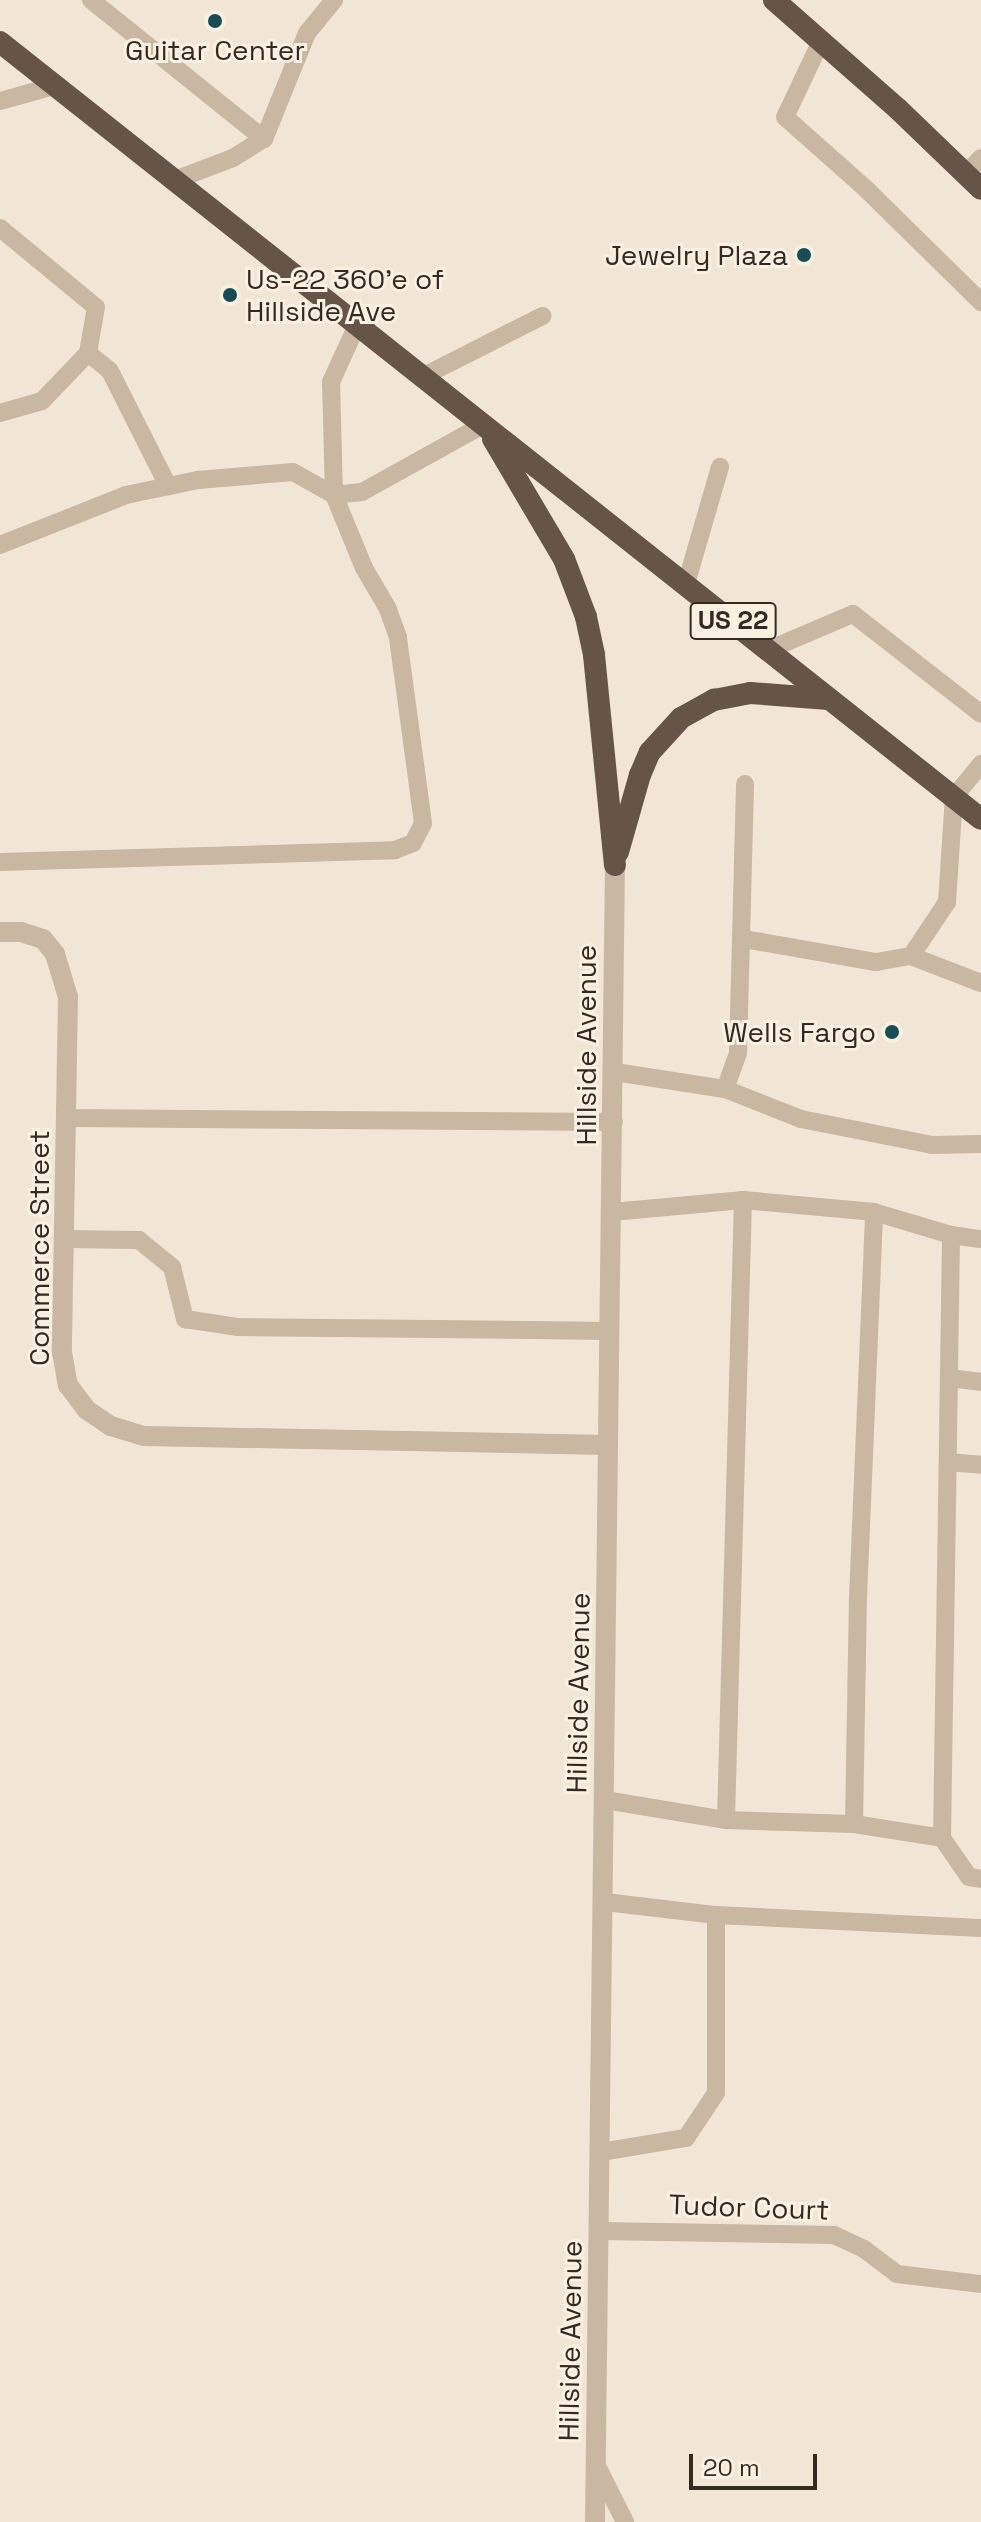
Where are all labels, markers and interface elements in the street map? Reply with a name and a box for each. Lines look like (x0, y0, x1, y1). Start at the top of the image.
marker: Guitar Center (206, 12, 224, 30)
place label: Guitar Center (125, 33, 305, 67)
place label: Jewelry Plaza (605, 238, 788, 272)
marker: Jewelry Plaza (795, 246, 813, 264)
place label: Us-22 360'e of Hillside Ave (246, 262, 444, 328)
marker: Us-22 360'e of Hillside Ave (221, 286, 239, 304)
road number: US 22 (689, 599, 777, 643)
street label: Hillside Avenue (569, 944, 603, 1146)
place label: Wells Fargo (723, 1015, 876, 1049)
marker: Wells Fargo (883, 1023, 901, 1041)
street label: Commerce Street (22, 1130, 56, 1366)
street label: Hillside Avenue (559, 1592, 597, 1794)
street label: Tudor Court (668, 2187, 830, 2227)
street label: Hillside Avenue (551, 2240, 589, 2442)
scale bar (693, 2438, 821, 2488)
text: 20 m (703, 2452, 760, 2483)

